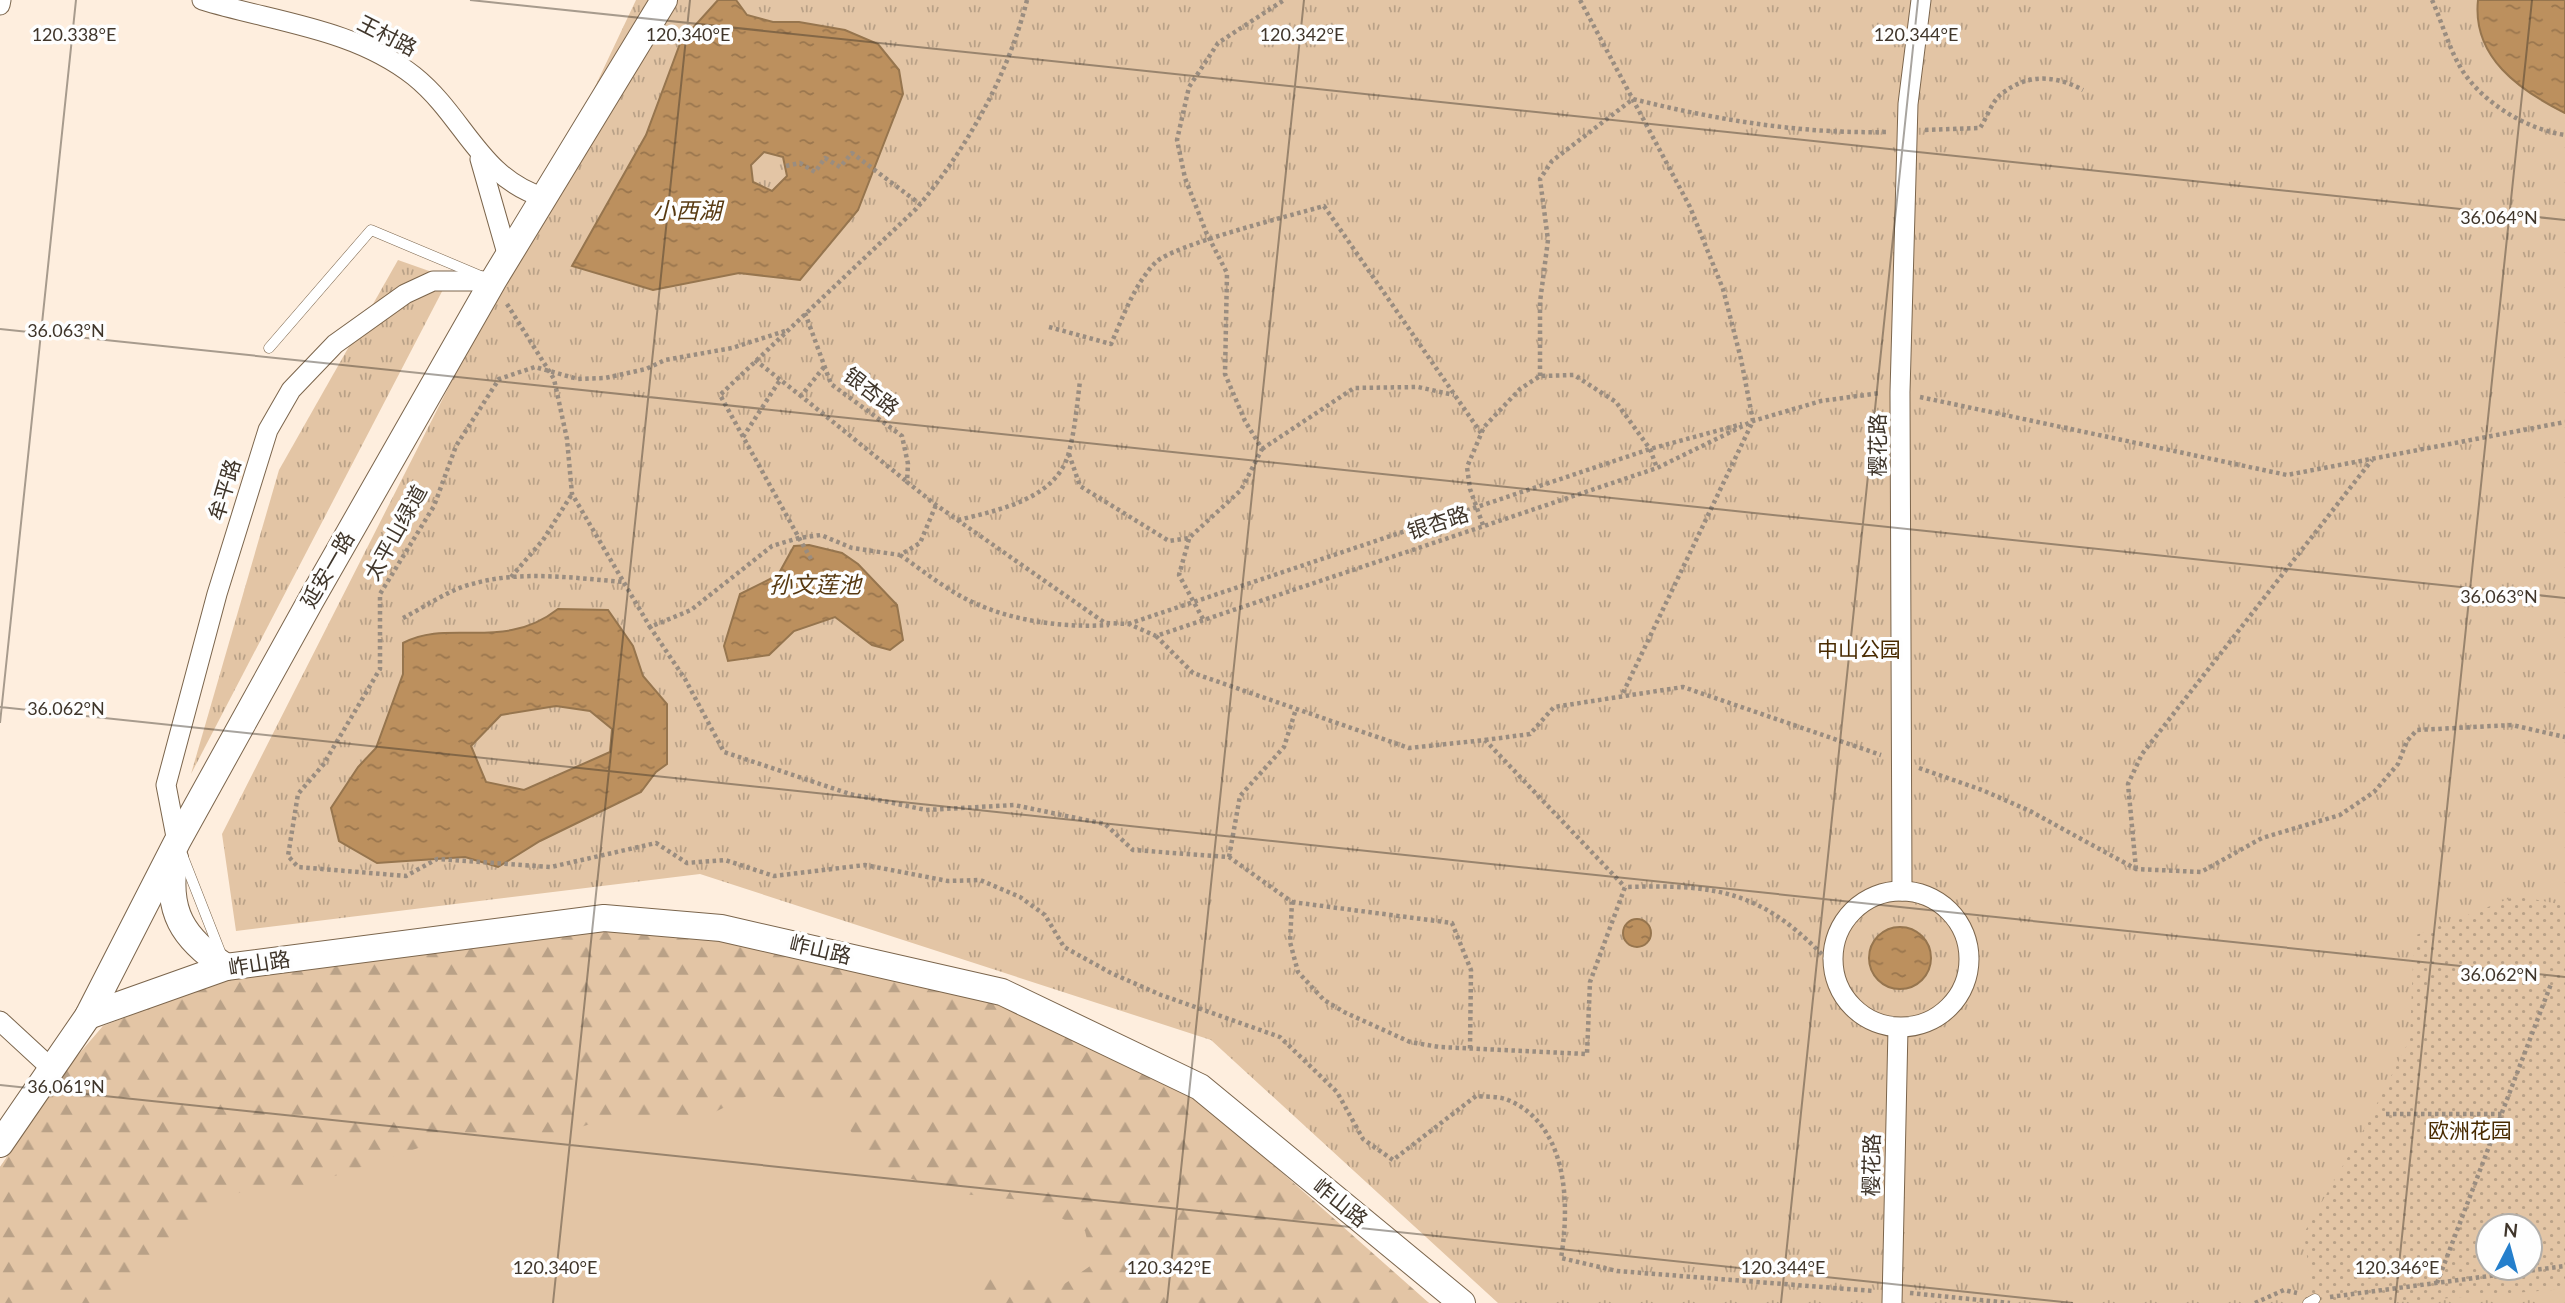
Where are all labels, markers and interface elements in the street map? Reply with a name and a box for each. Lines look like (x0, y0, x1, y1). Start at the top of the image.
street label: 王村路 (354, 9, 421, 60)
text: 120.338°E (32, 23, 116, 45)
text: 120.340°E (646, 23, 730, 45)
text: 120.342°E (1260, 23, 1344, 45)
text: 120.344°E (1874, 23, 1958, 45)
water label: 小西湖 (653, 196, 725, 224)
text: 36.064°N (2460, 206, 2538, 228)
text: 36.063°N (27, 319, 105, 341)
street label: 银杏路 (839, 362, 904, 420)
street label: 樱花路 (1864, 414, 1889, 477)
street label: 牟平路 (202, 456, 245, 523)
street label: 太平山绿道 (358, 480, 431, 584)
street label: 银杏路 (1404, 500, 1471, 543)
street label: 延安一路 (295, 527, 359, 612)
water label: 孙文莲池 (769, 570, 863, 598)
text: 36.063°N (2460, 585, 2538, 607)
park label: 中山公园 (1817, 636, 1901, 661)
text: 36.062°N (27, 697, 105, 719)
street label: 岞山路 (787, 929, 854, 968)
street label: 岞山路 (226, 945, 292, 980)
text: 36.062°N (2460, 963, 2538, 985)
text: 36.061°N (27, 1075, 105, 1097)
park label: 欧洲花园 (2428, 1117, 2512, 1142)
street label: 樱花路 (1857, 1133, 1884, 1197)
street label: 岞山路 (1309, 1172, 1373, 1231)
north arrow (2474, 1212, 2544, 1282)
text: N (2502, 1217, 2519, 1242)
text: 120.340°E (513, 1256, 597, 1278)
text: 120.342°E (1127, 1256, 1211, 1278)
text: 120.344°E (1741, 1256, 1825, 1278)
text: 120.346°E (2355, 1256, 2439, 1278)

